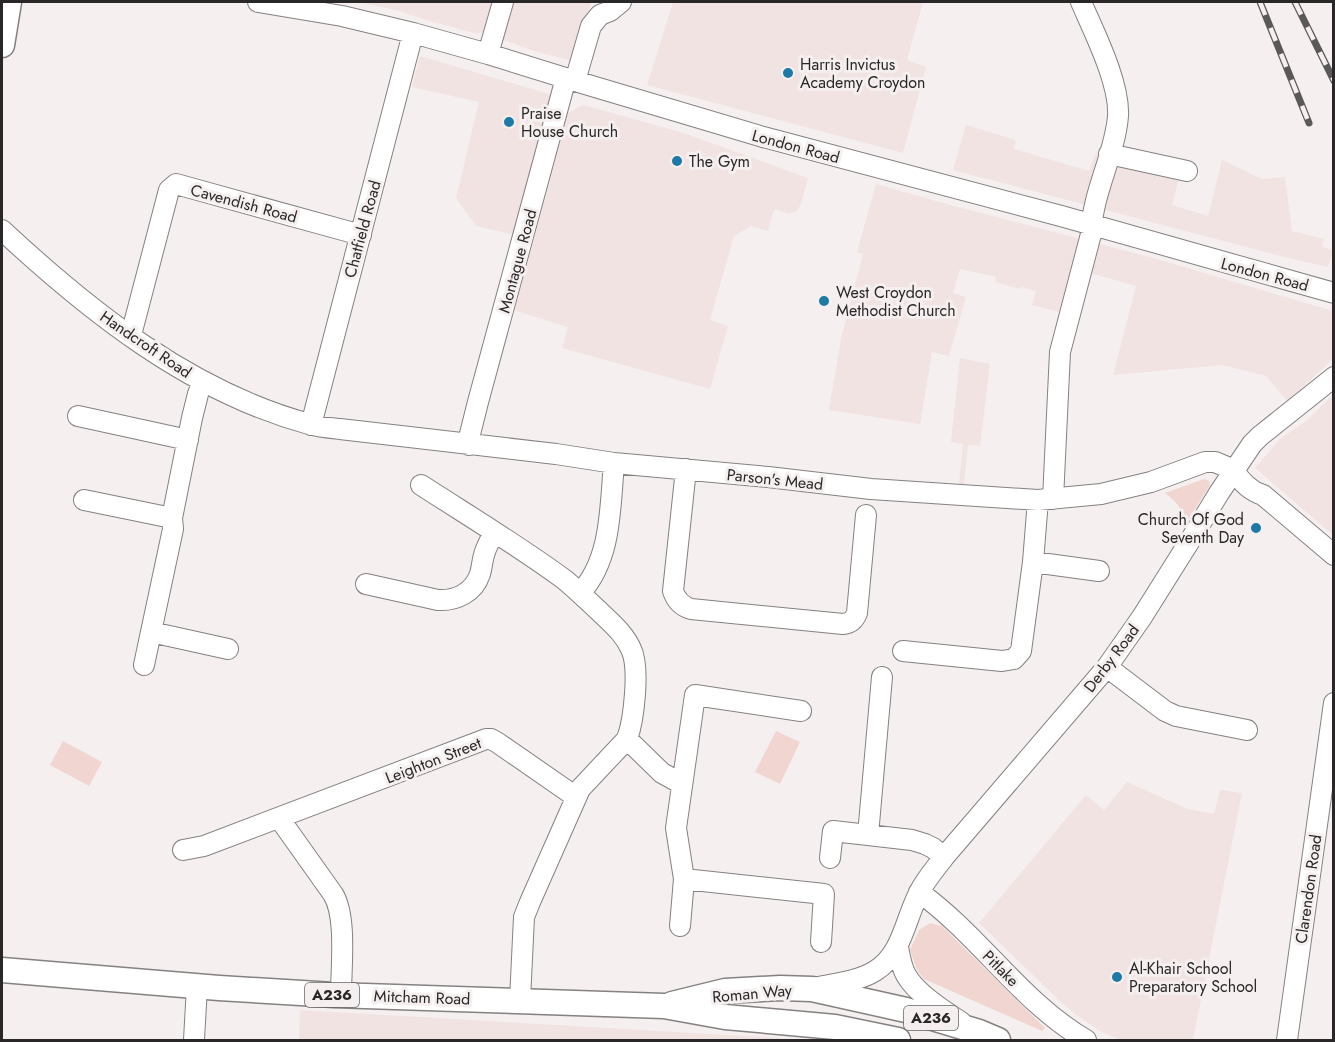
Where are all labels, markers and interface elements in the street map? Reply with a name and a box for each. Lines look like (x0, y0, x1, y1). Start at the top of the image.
place label: Harris Invictus Academy Croydon (800, 53, 926, 94)
marker: Harris Invictus Academy Croydon (781, 66, 795, 80)
place label: Praise House Church (521, 102, 618, 143)
marker: Praise House Church (502, 115, 516, 129)
street label: London Road (749, 124, 842, 169)
place label: The Gym (689, 150, 750, 173)
marker: The Gym (670, 154, 684, 168)
street label: Cavendish Road (188, 178, 300, 229)
street label: Chatfield Road (338, 178, 387, 280)
street label: Montague Road (493, 207, 542, 316)
street label: London Road (1218, 252, 1311, 297)
place label: West Croydon Methodist Church (836, 281, 956, 322)
marker: West Croydon Methodist Church (817, 294, 831, 308)
street label: Handcroft Road (95, 305, 196, 384)
street label: Parson's Mead (726, 463, 824, 496)
place label: Church Of God Seventh Day (1138, 508, 1245, 549)
marker: Church Of God Seventh Day (1249, 521, 1263, 535)
street label: Derby Road (1078, 619, 1145, 697)
street label: Leighton Street (382, 732, 485, 789)
street label: Clarendon Road (1289, 833, 1328, 945)
street label: Pitlake (977, 945, 1024, 992)
place label: Al-Khair School Preparatory School (1129, 957, 1257, 998)
marker: Al-Khair School Preparatory School (1110, 970, 1124, 984)
street label: Roman Way (711, 978, 794, 1008)
road number: A236 (305, 983, 359, 1007)
street label: Mitcham Road (373, 984, 471, 1011)
road number: A236 (904, 1006, 958, 1030)

